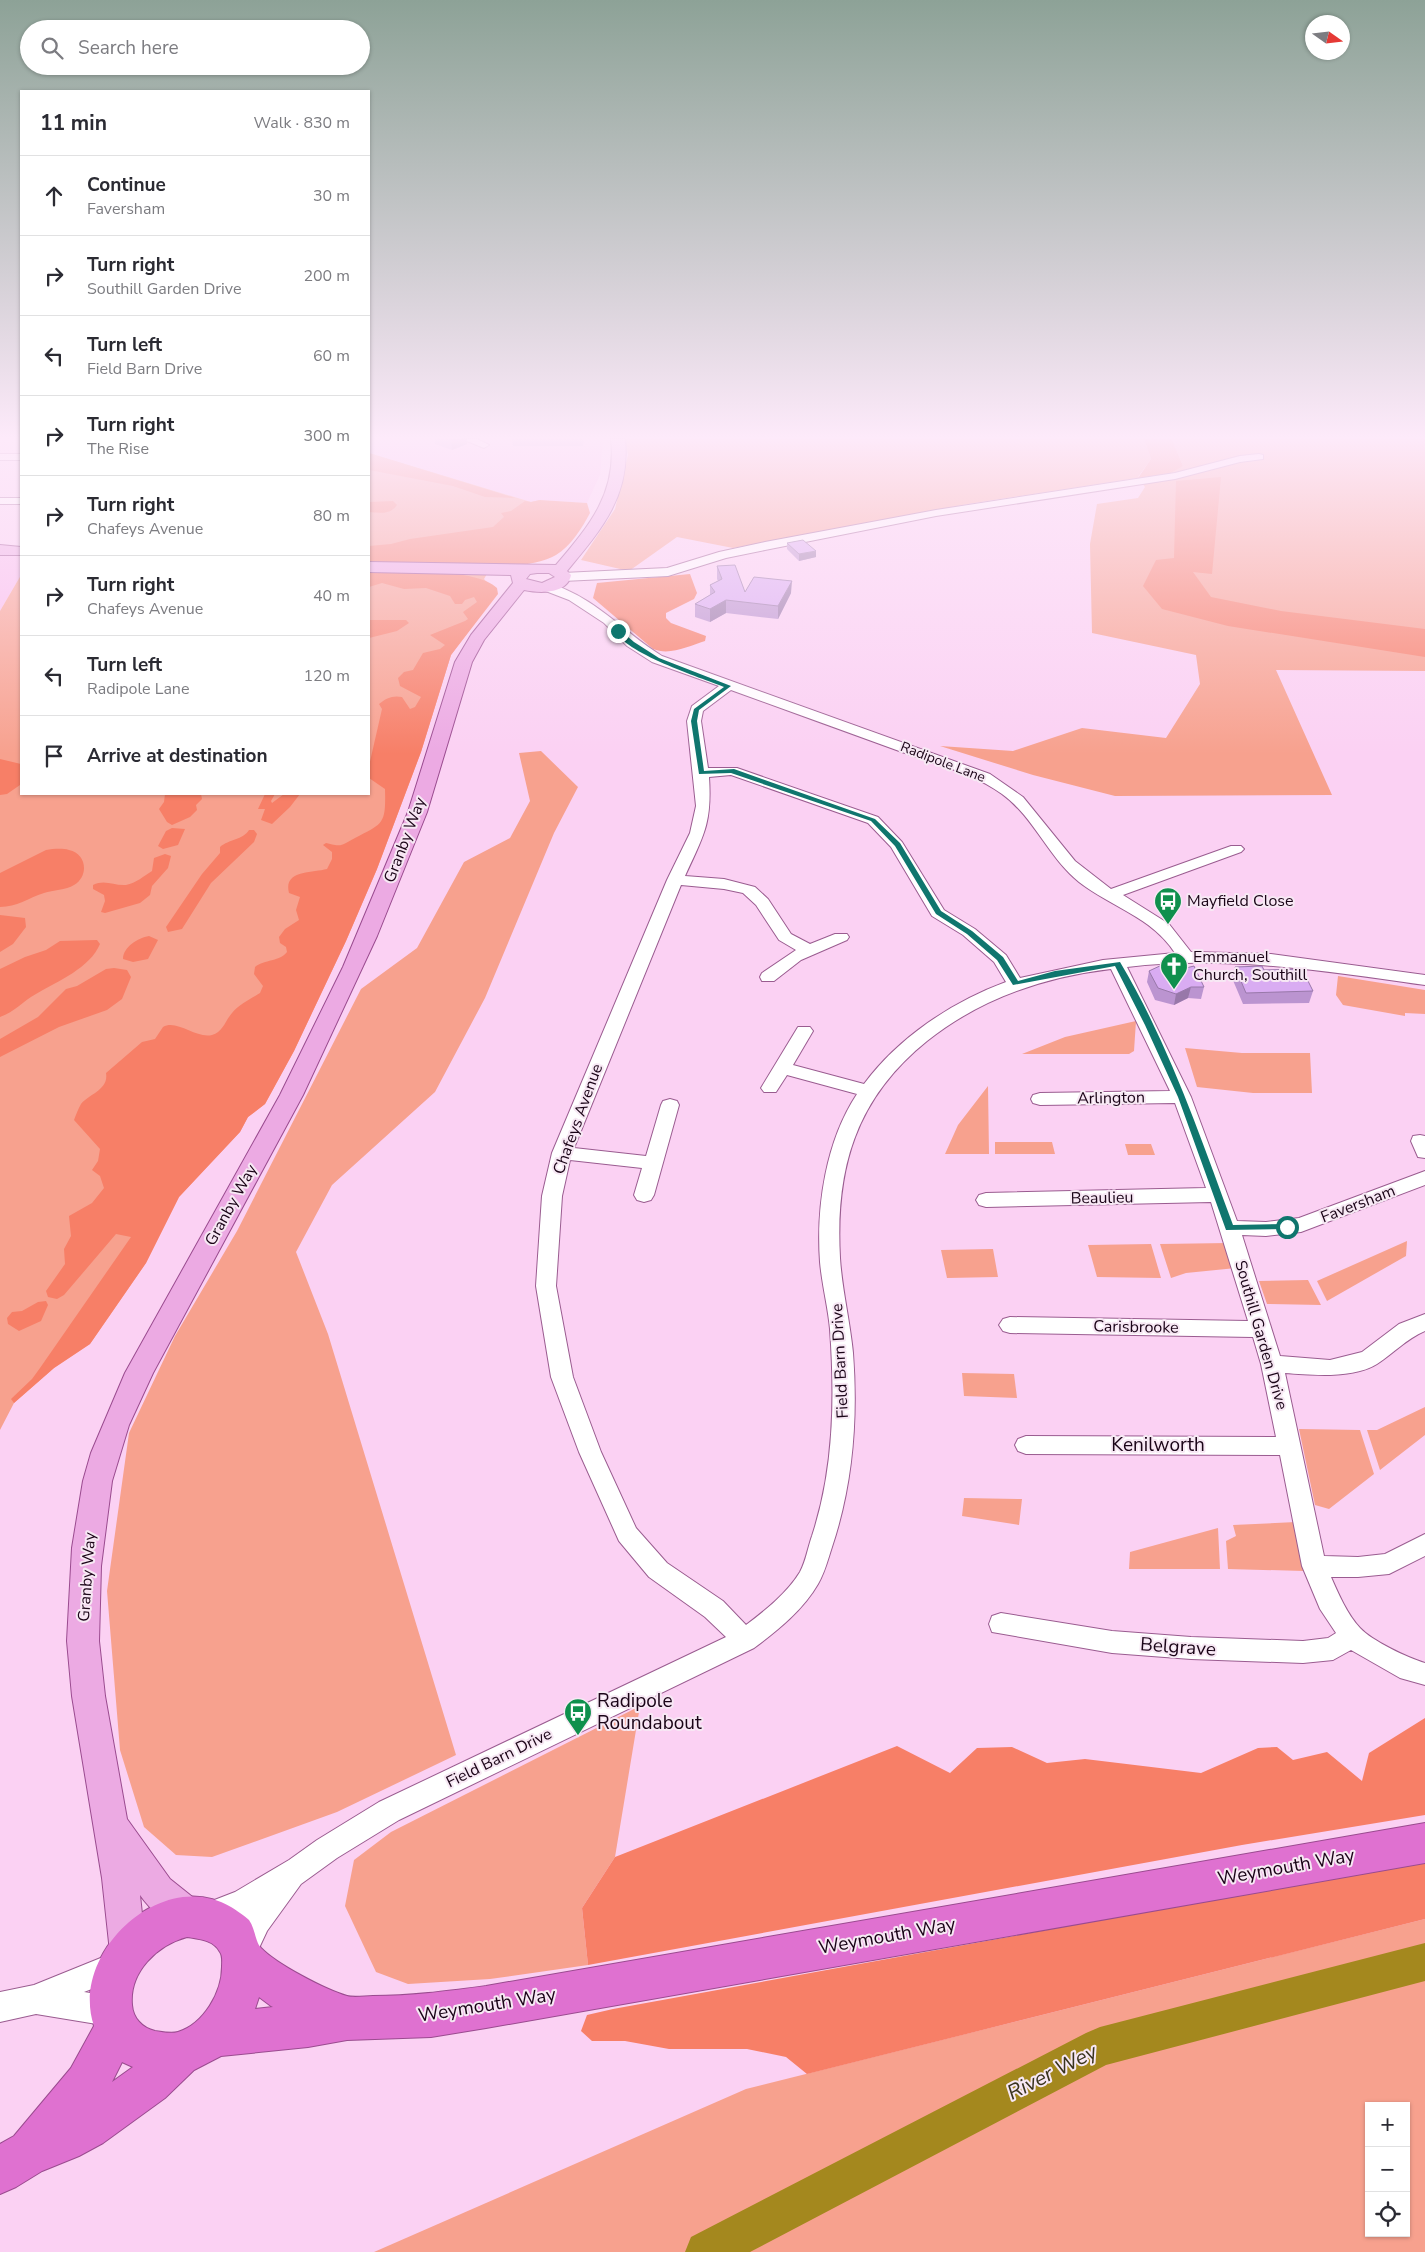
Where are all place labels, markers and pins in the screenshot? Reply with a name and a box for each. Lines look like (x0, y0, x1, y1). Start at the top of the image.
bus stop icon: Mayfield Close (1153, 886, 1183, 925)
place label: Mayfield Close (1187, 890, 1294, 912)
place label: Emmanuel Church, Southill (1193, 946, 1308, 986)
church icon: Emmanuel Church, Southill (1159, 951, 1189, 990)
place label: Radipole Roundabout (597, 1688, 702, 1736)
bus stop icon: Radipole Roundabout (563, 1697, 593, 1736)

